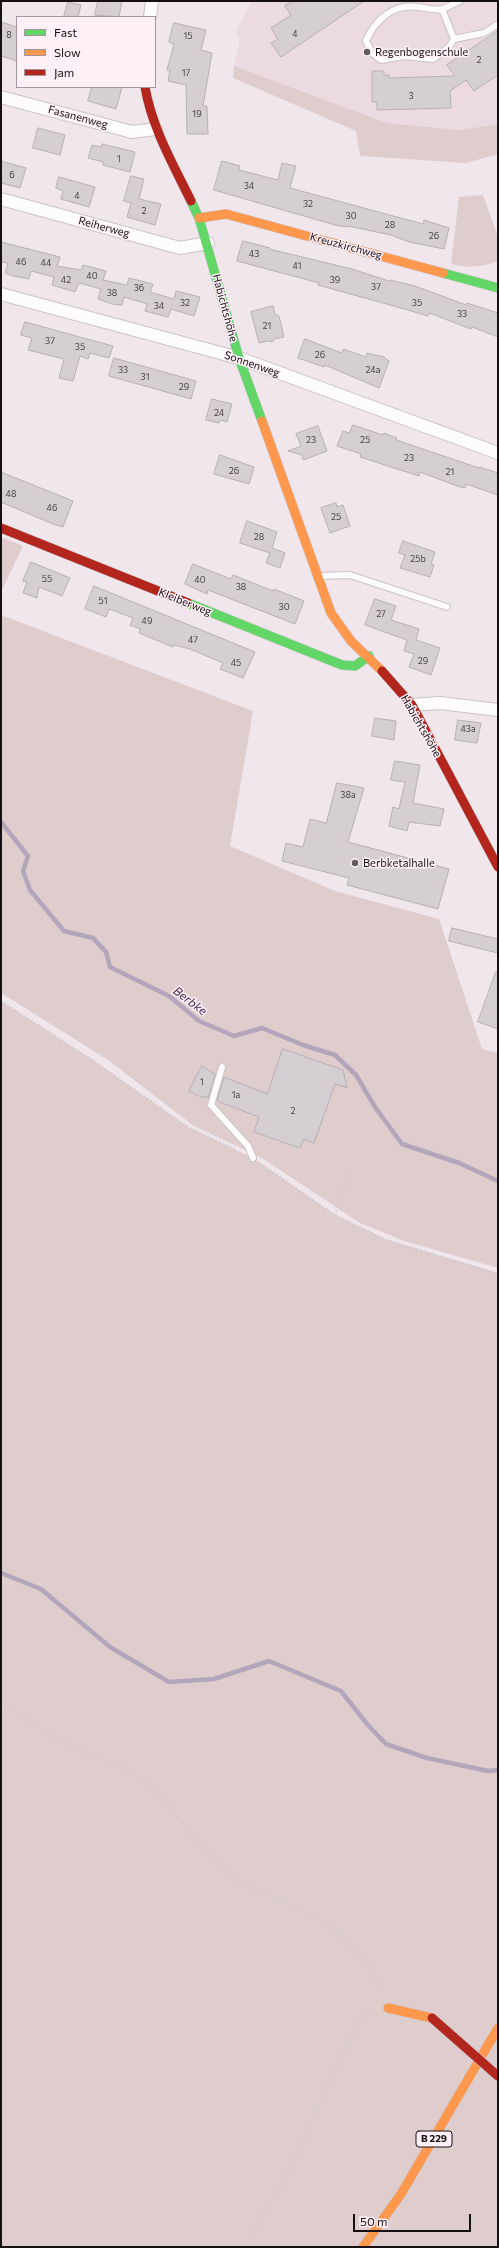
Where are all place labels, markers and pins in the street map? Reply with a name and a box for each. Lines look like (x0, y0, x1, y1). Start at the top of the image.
place label: Regenbogenschule (375, 45, 468, 59)
marker: Regenbogenschule (362, 47, 372, 57)
place label: Berbketalhalle (363, 856, 435, 870)
marker: Berbketalhalle (350, 858, 360, 868)

